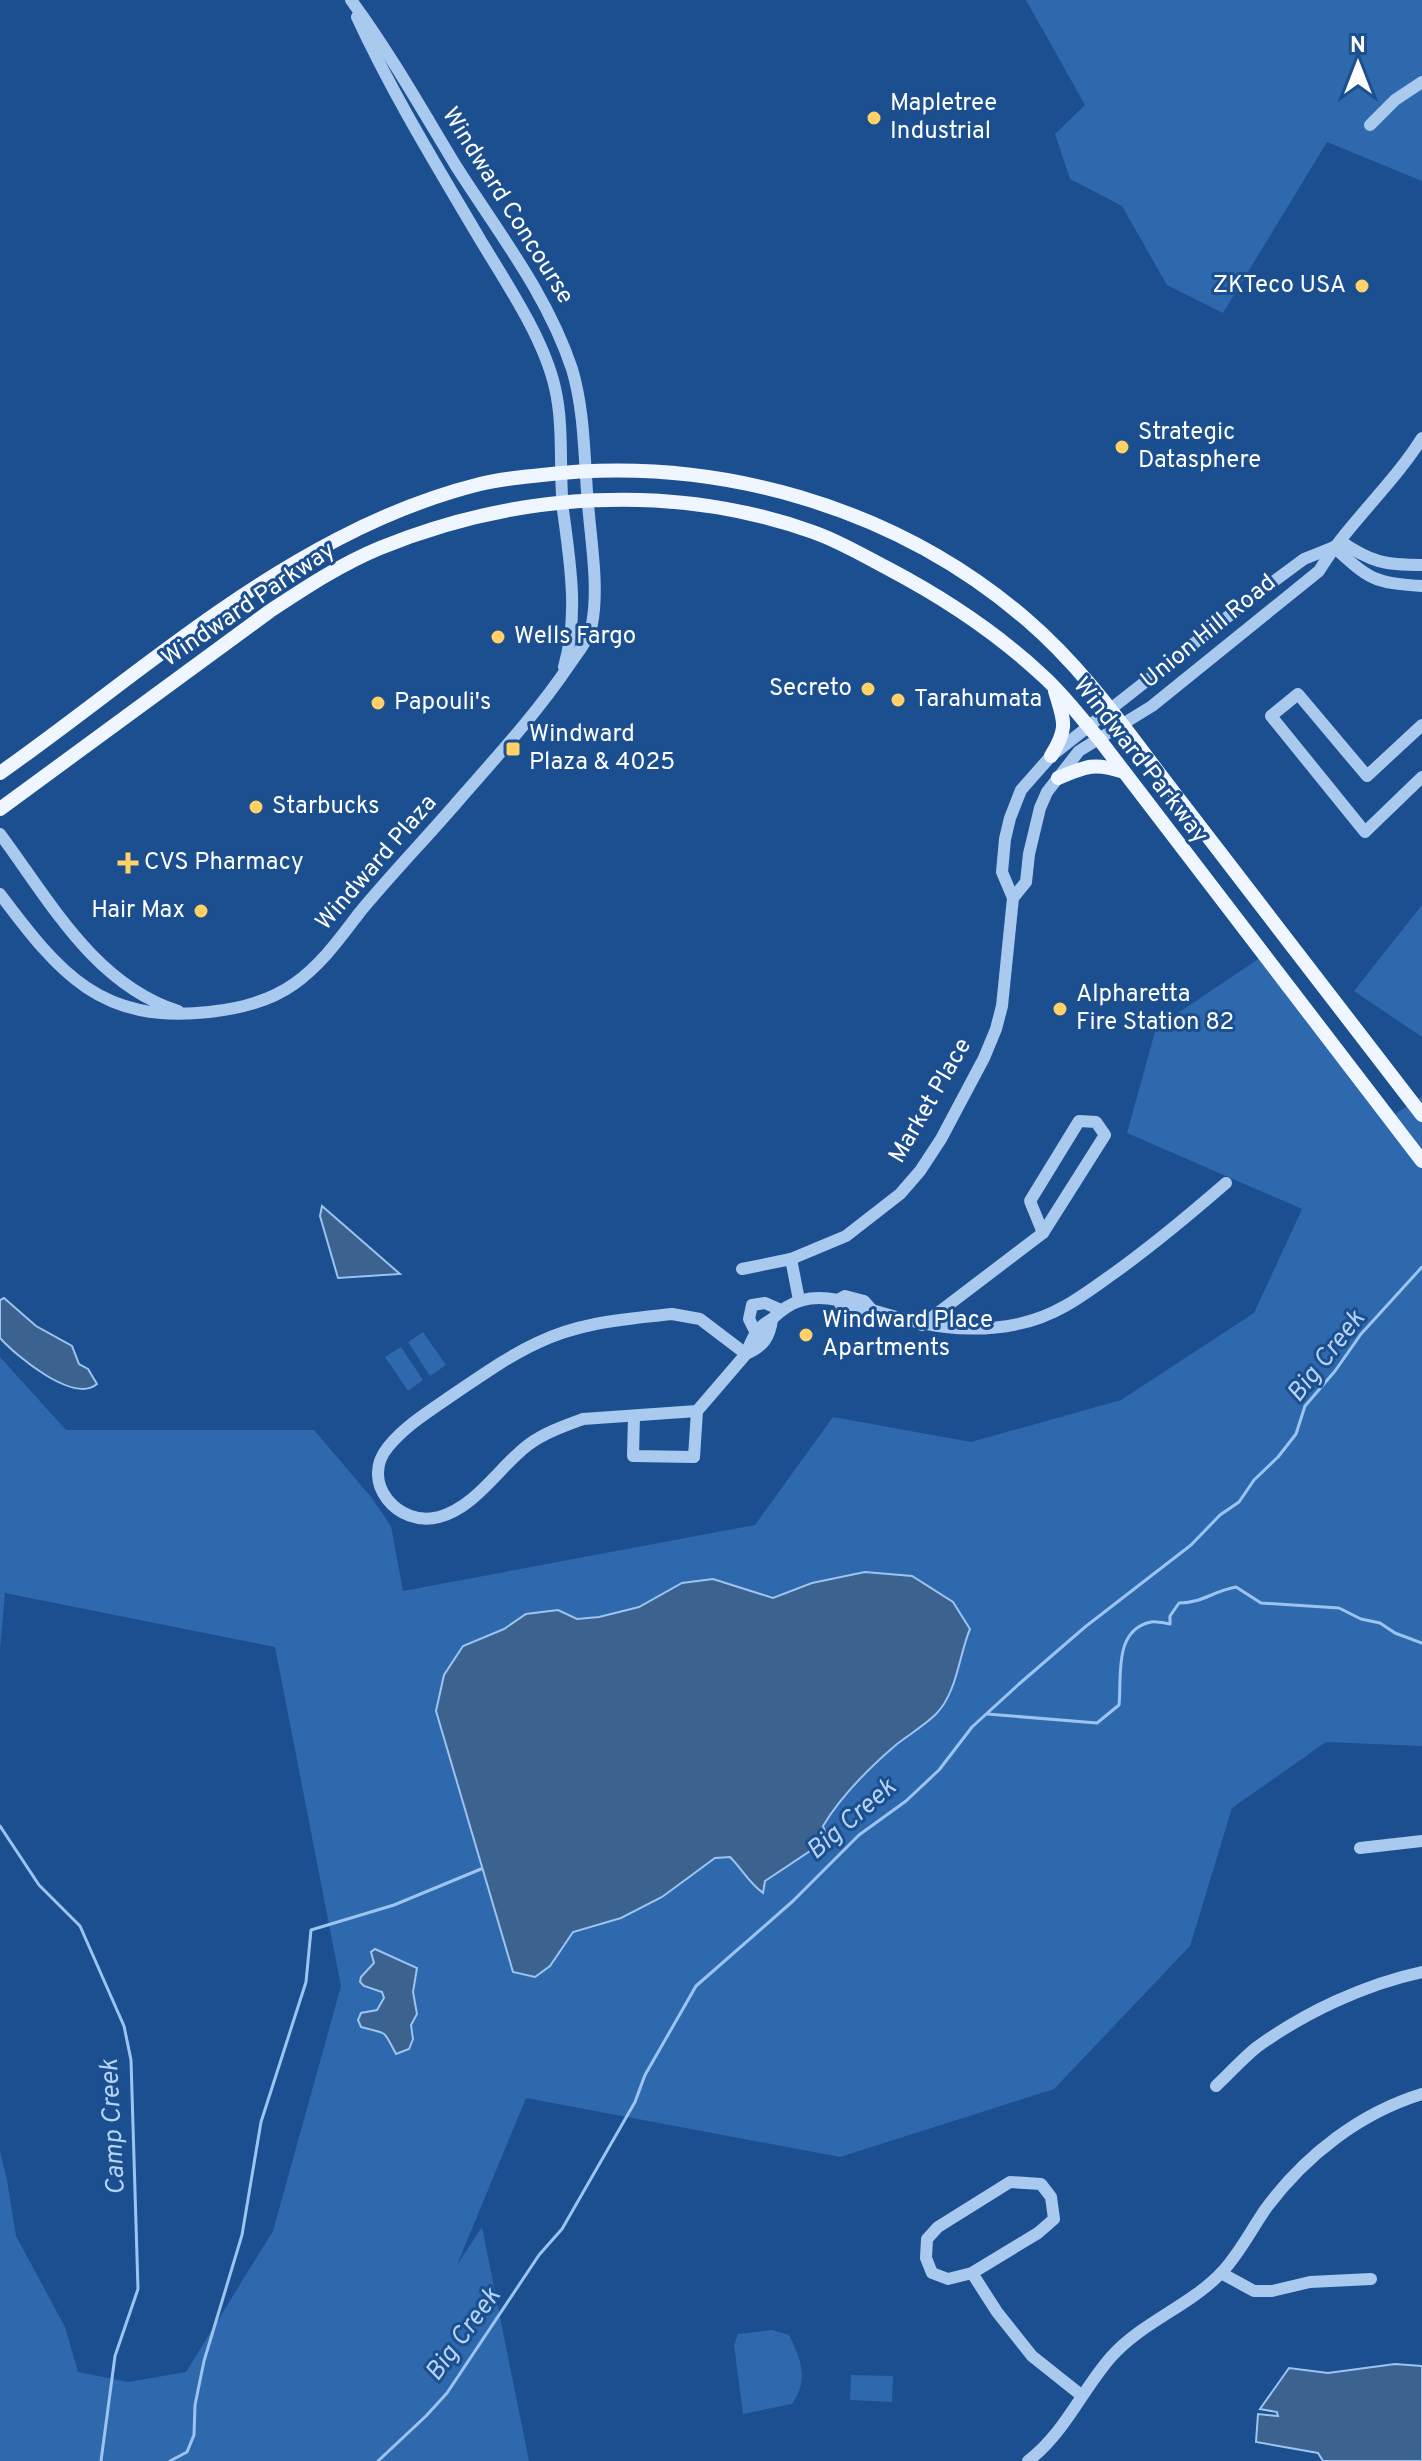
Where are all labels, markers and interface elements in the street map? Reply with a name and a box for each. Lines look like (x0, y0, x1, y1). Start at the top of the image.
north arrow (1318, 24, 1398, 104)
text: N (1350, 33, 1366, 60)
place label: Mapletree Industrial (890, 89, 997, 147)
street label: Windward Concourse (434, 102, 580, 310)
marker: Mapletree Industrial (865, 109, 883, 127)
place label: ZKTeco USA (1212, 271, 1346, 301)
marker: ZKTeco USA (1353, 277, 1371, 295)
place label: Strategic Datasphere (1138, 418, 1261, 476)
marker: Strategic Datasphere (1113, 438, 1131, 456)
street label: Windward Parkway (157, 536, 341, 674)
street label: Union Hill Road (1135, 568, 1283, 696)
place label: Wells Fargo (514, 622, 636, 652)
marker: Wells Fargo (489, 628, 507, 646)
street label: Windward Parkway (1066, 672, 1214, 850)
place label: Secreto (769, 674, 852, 704)
marker: Secreto (859, 680, 877, 698)
place label: Tarahumata (914, 685, 1042, 715)
place label: Papouli's (394, 688, 491, 718)
marker: Tarahumata (889, 691, 907, 709)
marker: Papouli's (369, 694, 387, 712)
place label: Windward Plaza & 4025 (529, 720, 675, 778)
marker: Windward Plaza & 4025 (504, 740, 522, 758)
street label: Windward Plaza (310, 789, 444, 937)
place label: Starbucks (272, 792, 380, 822)
marker: Starbucks (247, 798, 265, 816)
place label: CVS Pharmacy (144, 848, 304, 878)
marker: CVS Pharmacy (119, 854, 137, 872)
place label: Hair Max (91, 896, 185, 926)
marker: Hair Max (192, 902, 210, 920)
place label: Alpharetta Fire Station 82 (1076, 980, 1234, 1038)
marker: Alpharetta Fire Station 82 (1051, 1000, 1069, 1018)
street label: Market Place (883, 1033, 979, 1169)
water label: Big Creek (1281, 1304, 1374, 1410)
place label: Windward Place Apartments (822, 1306, 993, 1364)
marker: Windward Place Apartments (797, 1326, 815, 1344)
water label: Big Creek (800, 1771, 904, 1868)
water label: Camp Creek (94, 2057, 134, 2196)
water label: Big Creek (419, 2281, 510, 2388)

